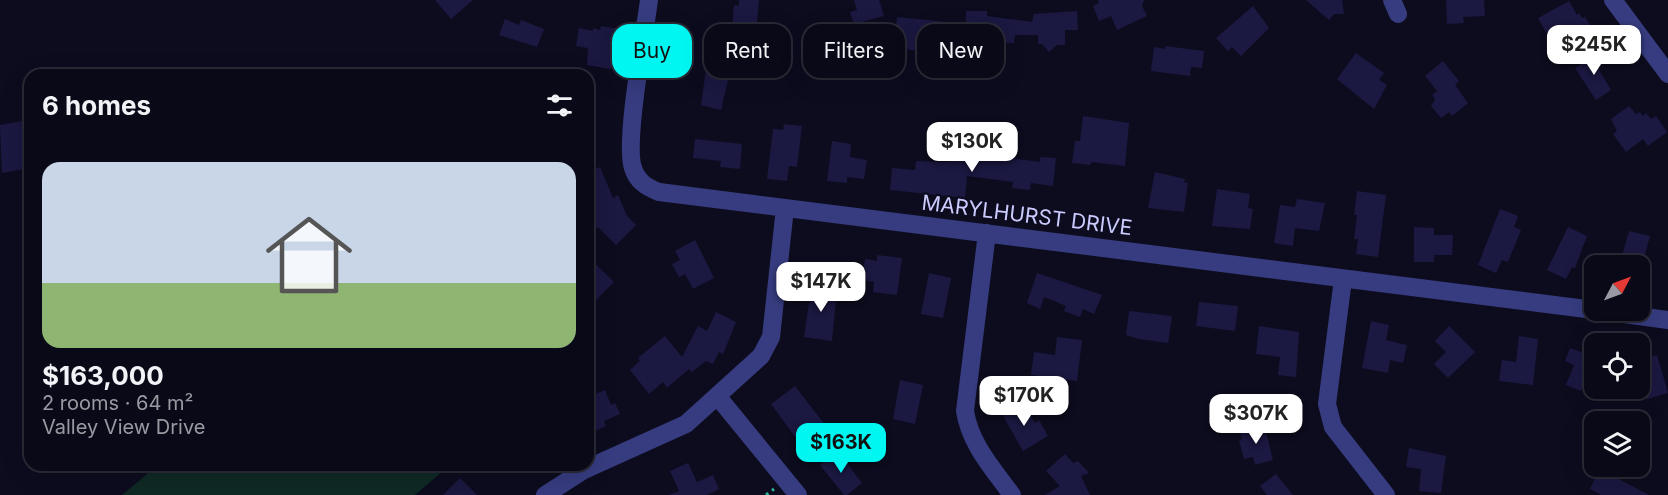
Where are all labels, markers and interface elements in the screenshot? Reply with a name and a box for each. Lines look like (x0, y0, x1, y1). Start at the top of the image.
chip: Buy (612, 24, 692, 78)
chip: Rent (704, 24, 791, 78)
chip: Filters (803, 24, 905, 78)
chip: New (917, 24, 1004, 78)
pin: $245K (1552, 25, 1636, 76)
text: $245K (1561, 32, 1627, 56)
icon: filters (543, 89, 576, 122)
text: 6 homes (42, 90, 151, 121)
pin: $130K (930, 122, 1014, 173)
text: $130K (941, 129, 1003, 153)
street label: MARYLHURST DRIVE (920, 190, 1134, 240)
icon: home (255, 201, 363, 309)
north arrow (1584, 255, 1650, 321)
map controls (1584, 255, 1650, 477)
pin: $147K (779, 262, 863, 313)
text: $147K (790, 269, 852, 293)
button: locate (1584, 333, 1650, 399)
text: $163,000 (42, 360, 164, 391)
pin: $170K (982, 376, 1066, 427)
text: $170K (994, 383, 1054, 407)
text: 2 rooms · 64 m² (42, 391, 193, 415)
pin: $307K (1214, 394, 1298, 445)
text: $307K (1223, 401, 1289, 425)
button: layers (1584, 411, 1650, 477)
text: Valley View Drive (42, 415, 205, 439)
pin: $163K (799, 423, 883, 474)
text: $163K (810, 430, 872, 454)

